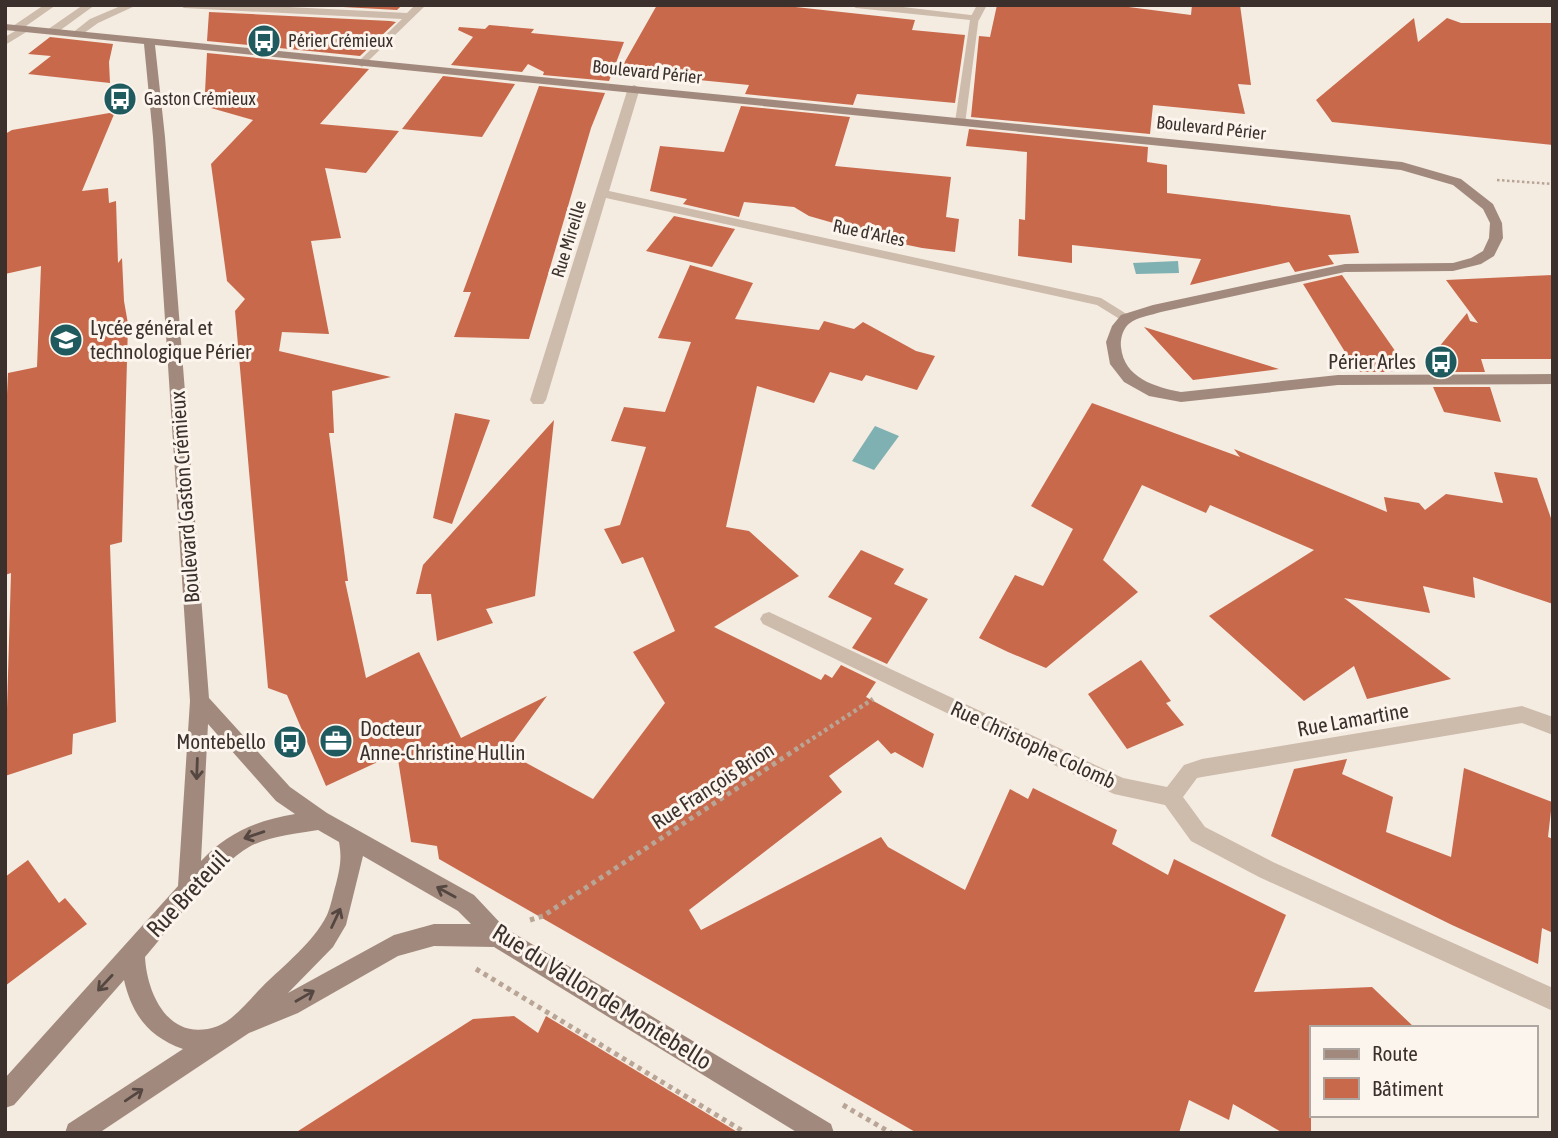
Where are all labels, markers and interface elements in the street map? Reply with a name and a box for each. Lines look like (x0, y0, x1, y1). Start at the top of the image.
bus stop icon: Périer Crémieux (245, 22, 283, 60)
place label: Périer Crémieux (288, 30, 393, 51)
street label: Boulevard Périer (591, 55, 703, 88)
bus stop icon: Gaston Crémieux (101, 80, 139, 118)
place label: Gaston Crémieux (144, 88, 256, 109)
street label: Boulevard Périer (1155, 111, 1267, 144)
street label: Rue Mireille (547, 198, 590, 280)
street label: Rue d'Arles (831, 215, 907, 250)
place label: Lycée général et technologique Périer (90, 315, 252, 363)
school or university icon: Lycée général et technologique Périer (47, 321, 85, 359)
bus stop icon: Périer Arles (1422, 343, 1460, 381)
place label: Périer Arles (1328, 349, 1416, 373)
street label: Boulevard Gaston Crémieux (165, 390, 203, 604)
street label: Rue Christophe Colomb (947, 695, 1120, 793)
street label: Rue Lamartine (1295, 697, 1410, 741)
place label: Docteur Anne-Christine Hullin (360, 716, 525, 764)
office icon: Docteur Anne-Christine Hullin (317, 722, 355, 760)
bus stop icon: Montebello (271, 723, 309, 761)
place label: Montebello (176, 729, 266, 753)
street label: Rue François Brion (647, 737, 778, 834)
one-way arrow (191, 758, 204, 781)
one-way arrow (243, 830, 265, 842)
street label: Rue Breteuil (141, 844, 235, 942)
one-way arrow (436, 885, 456, 899)
one-way arrow (330, 908, 343, 929)
street label: Rue du Vallon de Montebello (488, 918, 717, 1075)
one-way arrow (97, 975, 114, 992)
one-way arrow (295, 989, 315, 1003)
legend (1310, 1026, 1537, 1117)
text: Route (1372, 1041, 1418, 1065)
text: Bâtiment (1372, 1076, 1443, 1100)
one-way arrow (123, 1087, 143, 1101)

